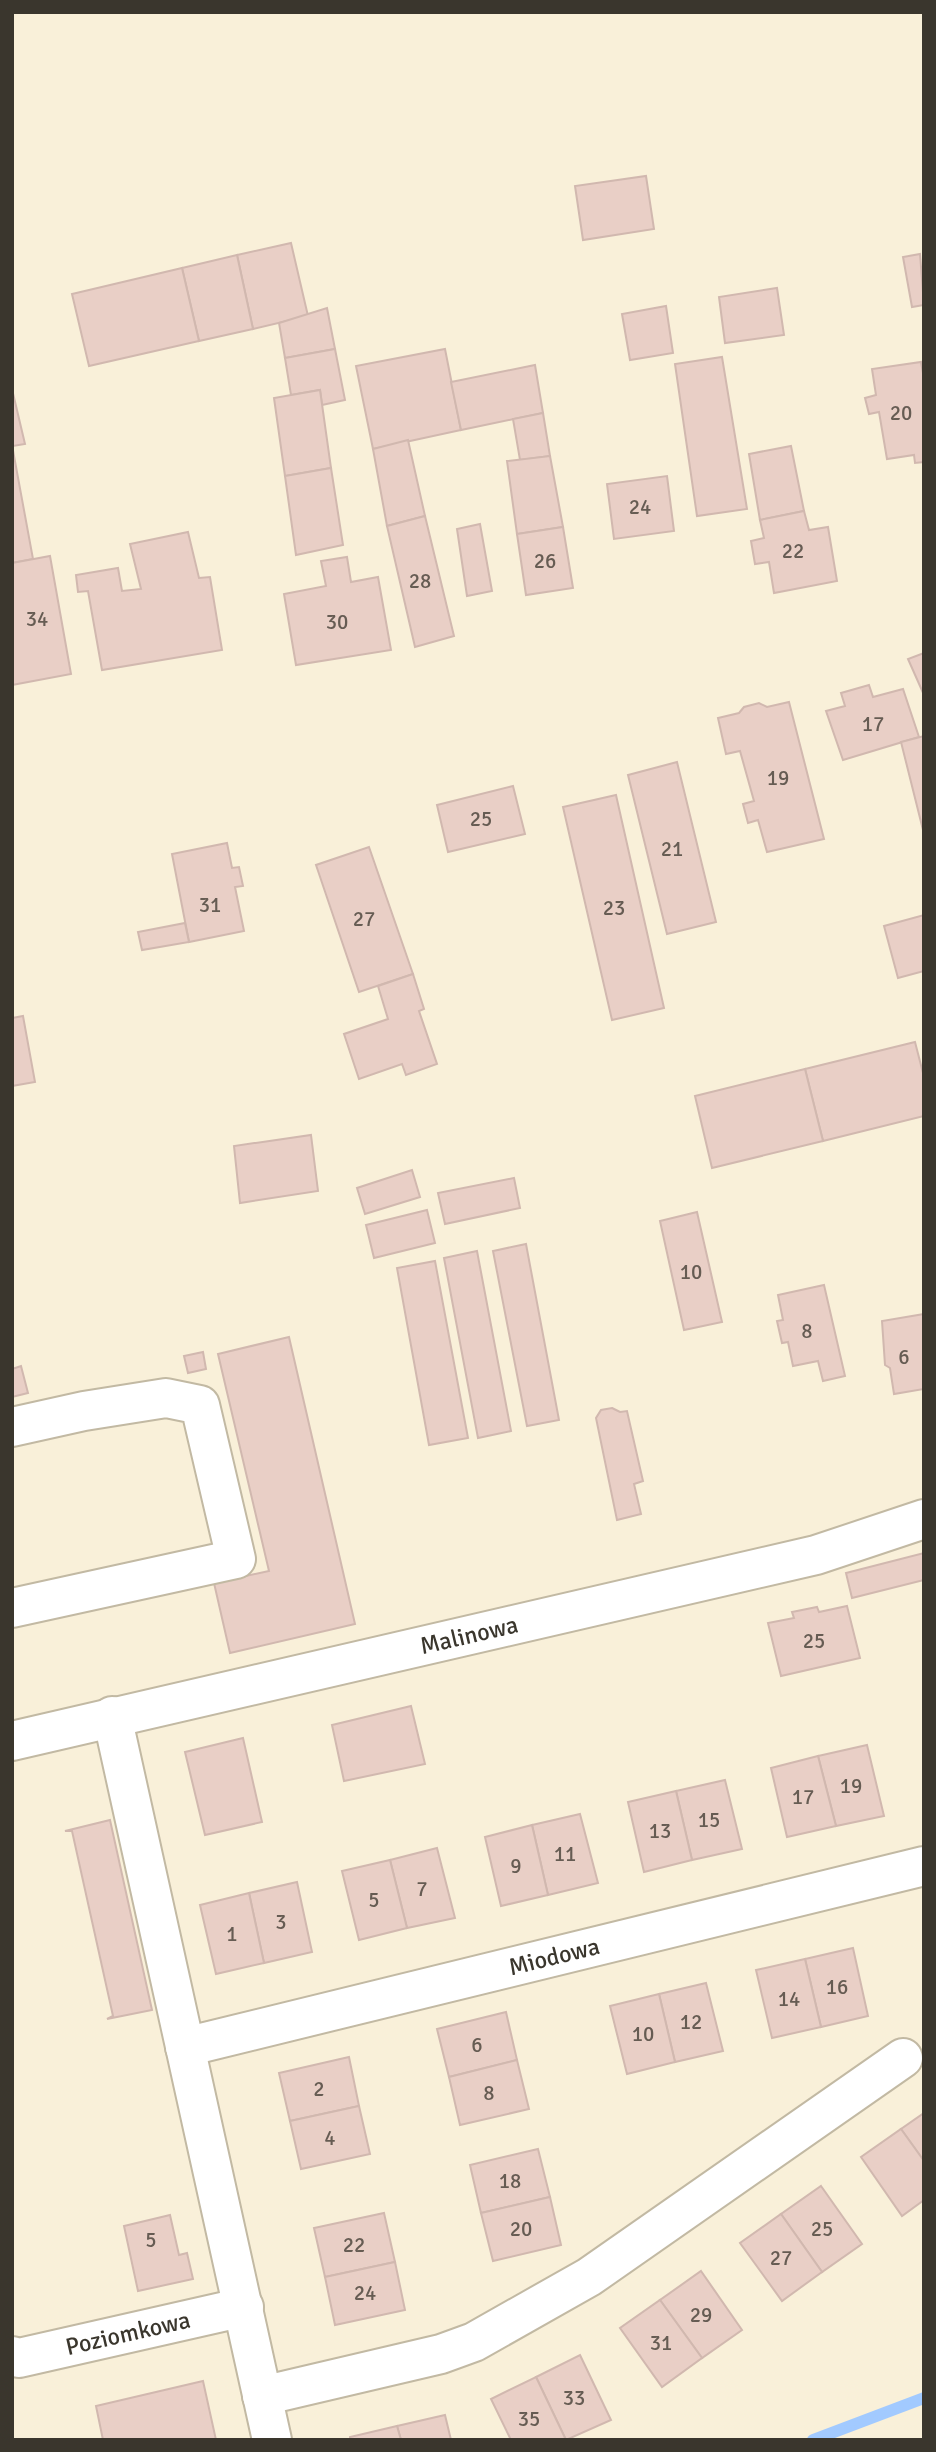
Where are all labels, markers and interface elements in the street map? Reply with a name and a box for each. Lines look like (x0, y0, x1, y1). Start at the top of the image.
house number: 20 (890, 400, 912, 426)
house number: 24 (629, 494, 651, 520)
house number: 22 (782, 538, 804, 564)
house number: 26 (534, 548, 556, 574)
house number: 28 (409, 568, 431, 594)
house number: 34 (26, 606, 48, 632)
house number: 30 (326, 609, 348, 635)
house number: 17 (862, 711, 884, 737)
house number: 19 (767, 765, 789, 791)
house number: 25 (470, 806, 492, 832)
house number: 21 (661, 836, 683, 862)
house number: 31 (199, 892, 221, 918)
house number: 23 (603, 895, 625, 921)
house number: 27 (353, 906, 375, 932)
house number: 10 (680, 1259, 702, 1285)
house number: 8 (801, 1318, 813, 1344)
house number: 6 (898, 1344, 910, 1370)
street label: Malinowa (417, 1609, 521, 1661)
house number: 25 (803, 1628, 825, 1654)
house number: 19 (840, 1773, 862, 1799)
house number: 17 (792, 1784, 814, 1810)
house number: 15 (698, 1807, 720, 1833)
house number: 13 (649, 1818, 671, 1844)
house number: 11 (554, 1841, 576, 1867)
house number: 9 (510, 1853, 522, 1879)
house number: 7 (416, 1876, 428, 1902)
house number: 5 (368, 1887, 380, 1913)
house number: 3 (275, 1909, 287, 1935)
house number: 1 (226, 1921, 238, 1947)
street label: Miodowa (506, 1931, 603, 1982)
house number: 16 (826, 1974, 848, 2000)
house number: 14 (778, 1986, 800, 2012)
house number: 12 (680, 2009, 702, 2035)
house number: 10 (632, 2021, 654, 2047)
house number: 6 (471, 2032, 483, 2058)
house number: 2 (313, 2076, 325, 2102)
house number: 8 (483, 2080, 495, 2106)
house number: 4 (324, 2125, 336, 2151)
house number: 18 (499, 2168, 521, 2194)
house number: 20 (510, 2216, 532, 2242)
house number: 25 (811, 2216, 833, 2242)
house number: 5 (145, 2227, 157, 2253)
house number: 22 (343, 2232, 365, 2258)
house number: 27 (770, 2245, 792, 2271)
house number: 24 (354, 2280, 376, 2306)
house number: 29 (690, 2302, 712, 2328)
street label: Poziomkowa (63, 2305, 193, 2362)
house number: 31 (650, 2330, 672, 2356)
house number: 33 (563, 2385, 585, 2411)
house number: 35 (518, 2406, 540, 2432)

